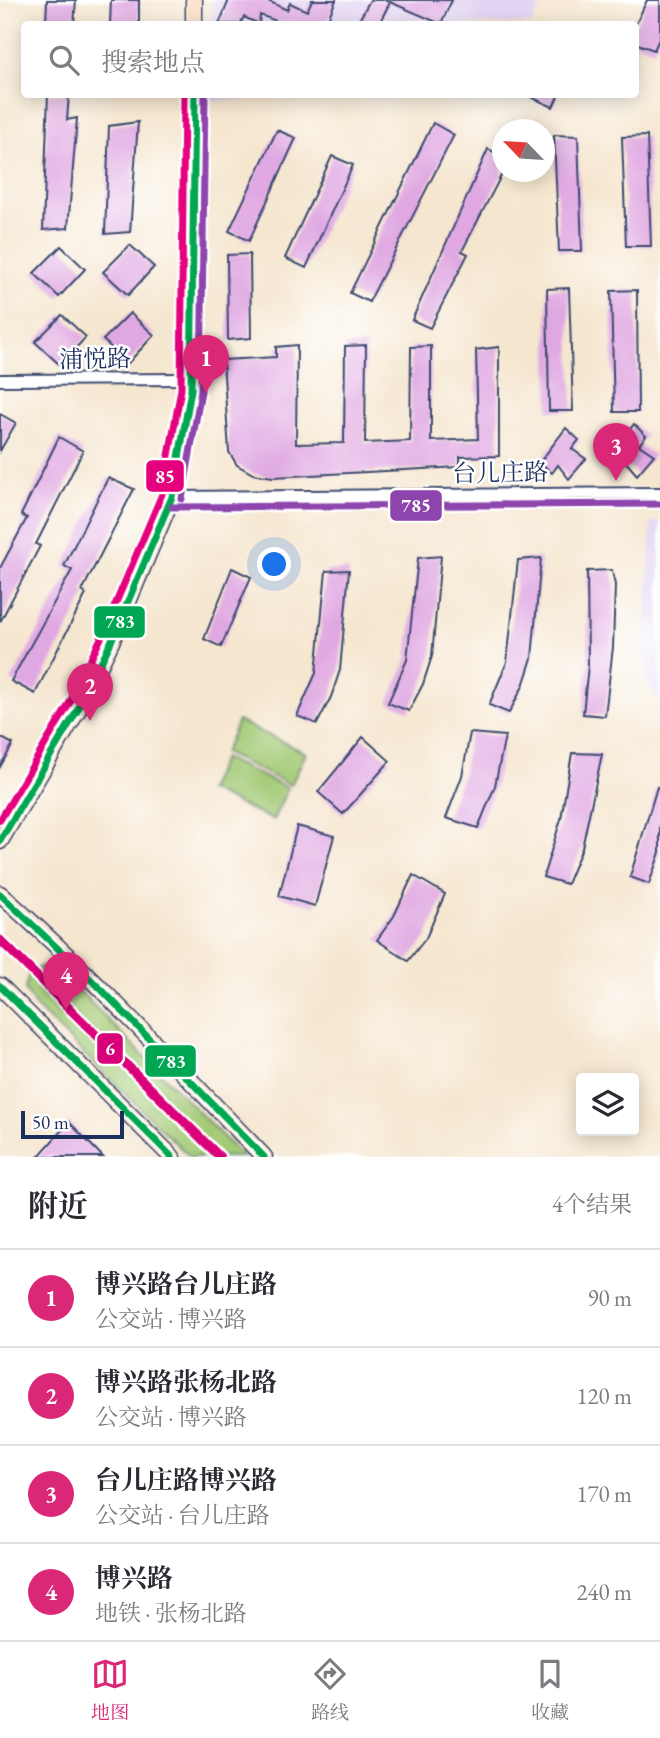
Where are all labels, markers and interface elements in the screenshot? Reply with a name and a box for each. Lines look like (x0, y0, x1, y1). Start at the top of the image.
search box (21, 21, 639, 98)
icon: search (45, 41, 83, 79)
text: 搜索地点 (101, 45, 205, 79)
north arrow (492, 119, 555, 182)
pin: 1 (183, 335, 229, 393)
street label: 浦悦路 (59, 342, 131, 375)
pin: 3 (593, 423, 639, 481)
street label: 台儿庄路 (452, 456, 548, 489)
line badge: 85 (145, 459, 185, 493)
text: 85 (155, 464, 175, 489)
line badge: 785 (389, 489, 443, 522)
text: 785 (401, 493, 431, 518)
your location (257, 547, 291, 581)
line badge: 783 (93, 605, 146, 639)
text: 783 (105, 609, 135, 634)
pin: 2 (67, 663, 113, 721)
pin: 4 (43, 952, 89, 1010)
line badge: 6 (96, 1032, 124, 1065)
text: 6 (105, 1036, 115, 1061)
line badge: 783 (144, 1044, 197, 1078)
text: 783 (156, 1049, 186, 1074)
map controls (576, 1073, 639, 1136)
button: layers (576, 1073, 639, 1136)
scale bar (21, 1108, 124, 1140)
text: 50 m (32, 1110, 69, 1135)
text: 附近 (28, 1186, 88, 1225)
text: 4个结果 (552, 1189, 632, 1219)
text: 博兴路台儿庄路 (95, 1267, 277, 1301)
text: 1 (45, 1283, 57, 1313)
text: 90 m (587, 1283, 632, 1313)
text: 公交站 · 博兴路 (95, 1304, 247, 1334)
text: 博兴路张杨北路 (95, 1365, 277, 1399)
text: 2 (45, 1381, 57, 1411)
text: 120 m (576, 1381, 632, 1411)
text: 公交站 · 博兴路 (95, 1402, 247, 1432)
text: 台儿庄路博兴路 (95, 1463, 277, 1497)
text: 3 (45, 1479, 57, 1509)
text: 170 m (576, 1479, 632, 1509)
text: 公交站 · 台儿庄路 (95, 1500, 270, 1530)
text: 博兴路 (95, 1561, 173, 1595)
text: 4 (45, 1577, 57, 1607)
text: 240 m (576, 1577, 632, 1607)
text: 地铁 · 张杨北路 (95, 1598, 247, 1628)
tab: 地图 (91, 1655, 129, 1725)
tab: 路线 (311, 1655, 349, 1725)
tab: 收藏 (531, 1655, 569, 1725)

